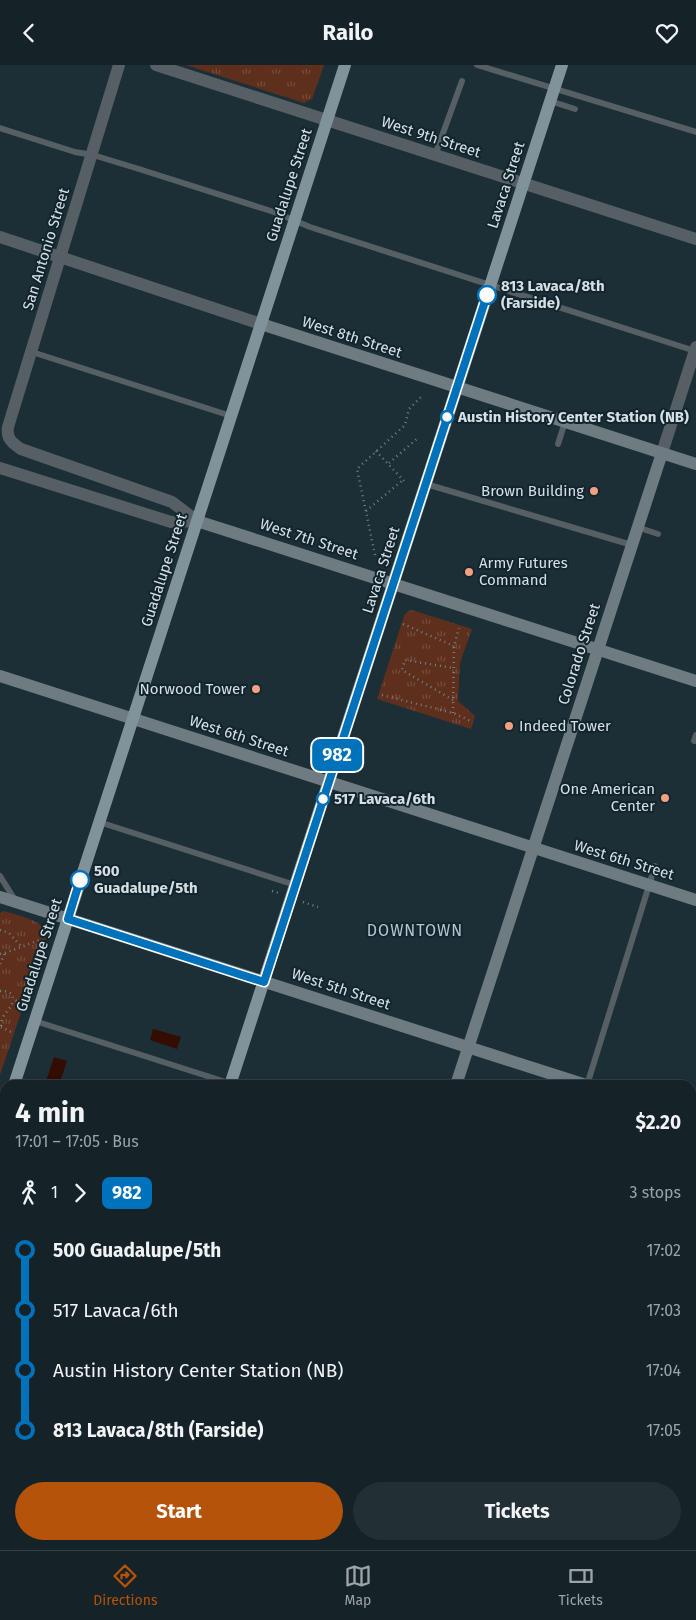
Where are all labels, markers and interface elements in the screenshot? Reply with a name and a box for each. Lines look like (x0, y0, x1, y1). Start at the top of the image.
icon: back (15, 19, 43, 47)
text: Railo (323, 19, 373, 46)
icon: heart (653, 19, 681, 47)
street label: West 9th Street (379, 112, 484, 162)
street label: Guadalupe Street (262, 125, 316, 244)
street label: Lavaca Street (483, 139, 529, 231)
street label: San Antonio Street (19, 185, 73, 312)
place label: 813 Lavaca/8th (Farside) (501, 277, 605, 312)
marker: 813 Lavaca/8th (Farside) (477, 285, 497, 305)
street label: West 8th Street (300, 312, 405, 362)
place label: Austin History Center Station (NB) (457, 408, 689, 426)
marker: Austin History Center Station (NB) (440, 410, 454, 424)
place label: Brown Building (481, 482, 584, 500)
marker: Brown Building (588, 485, 600, 497)
street label: Guadalupe Street (137, 510, 191, 629)
street label: West 7th Street (258, 515, 361, 564)
street label: Lavaca Street (358, 524, 404, 616)
place label: Army Futures Command (479, 554, 568, 589)
marker: Army Futures Command (463, 566, 475, 578)
street label: Colorado Street (554, 600, 604, 707)
place label: Norwood Tower (140, 680, 246, 698)
marker: Norwood Tower (250, 683, 262, 695)
street label: West 6th Street (187, 711, 292, 761)
place label: Indeed Tower (519, 717, 611, 735)
marker: Indeed Tower (503, 720, 515, 732)
line badge: 982 (308, 739, 366, 771)
text: 982 (322, 744, 352, 766)
place label: One American Center (560, 780, 655, 815)
place label: 517 Lavaca/6th (334, 790, 435, 808)
marker: 517 Lavaca/6th (316, 792, 330, 806)
marker: One American Center (659, 792, 671, 804)
street label: West 6th Street (572, 836, 677, 884)
place label: 500 Guadalupe/5th (94, 862, 198, 897)
marker: 500 Guadalupe/5th (70, 870, 90, 890)
street label: Guadalupe Street (12, 895, 66, 1014)
district label: DOWNTOWN (367, 921, 463, 940)
street label: West 5th Street (289, 965, 393, 1014)
text: 4 min (15, 1096, 85, 1129)
text: $2.20 (635, 1111, 681, 1134)
text: 17:01 – 17:05 · Bus (15, 1132, 139, 1151)
icon: walk (15, 1179, 43, 1207)
icon: forward (66, 1179, 94, 1207)
text: 982 (112, 1182, 142, 1204)
text: 1 (51, 1183, 58, 1202)
text: 3 stops (629, 1183, 681, 1202)
text: 500 Guadalupe/5th (53, 1239, 221, 1262)
text: 17:02 (646, 1241, 681, 1260)
text: 517 Lavaca/6th (53, 1299, 179, 1322)
text: 17:03 (646, 1301, 681, 1320)
text: Austin History Center Station (NB) (53, 1359, 344, 1382)
text: 17:04 (646, 1361, 681, 1380)
text: 813 Lavaca/8th (Farside) (53, 1419, 263, 1442)
text: 17:05 (646, 1421, 681, 1440)
button: Start (15, 1482, 343, 1540)
button: Tickets (353, 1482, 681, 1540)
tab: Directions (93, 1562, 157, 1609)
tab: Map (344, 1562, 372, 1609)
tab: Tickets (559, 1562, 603, 1609)

